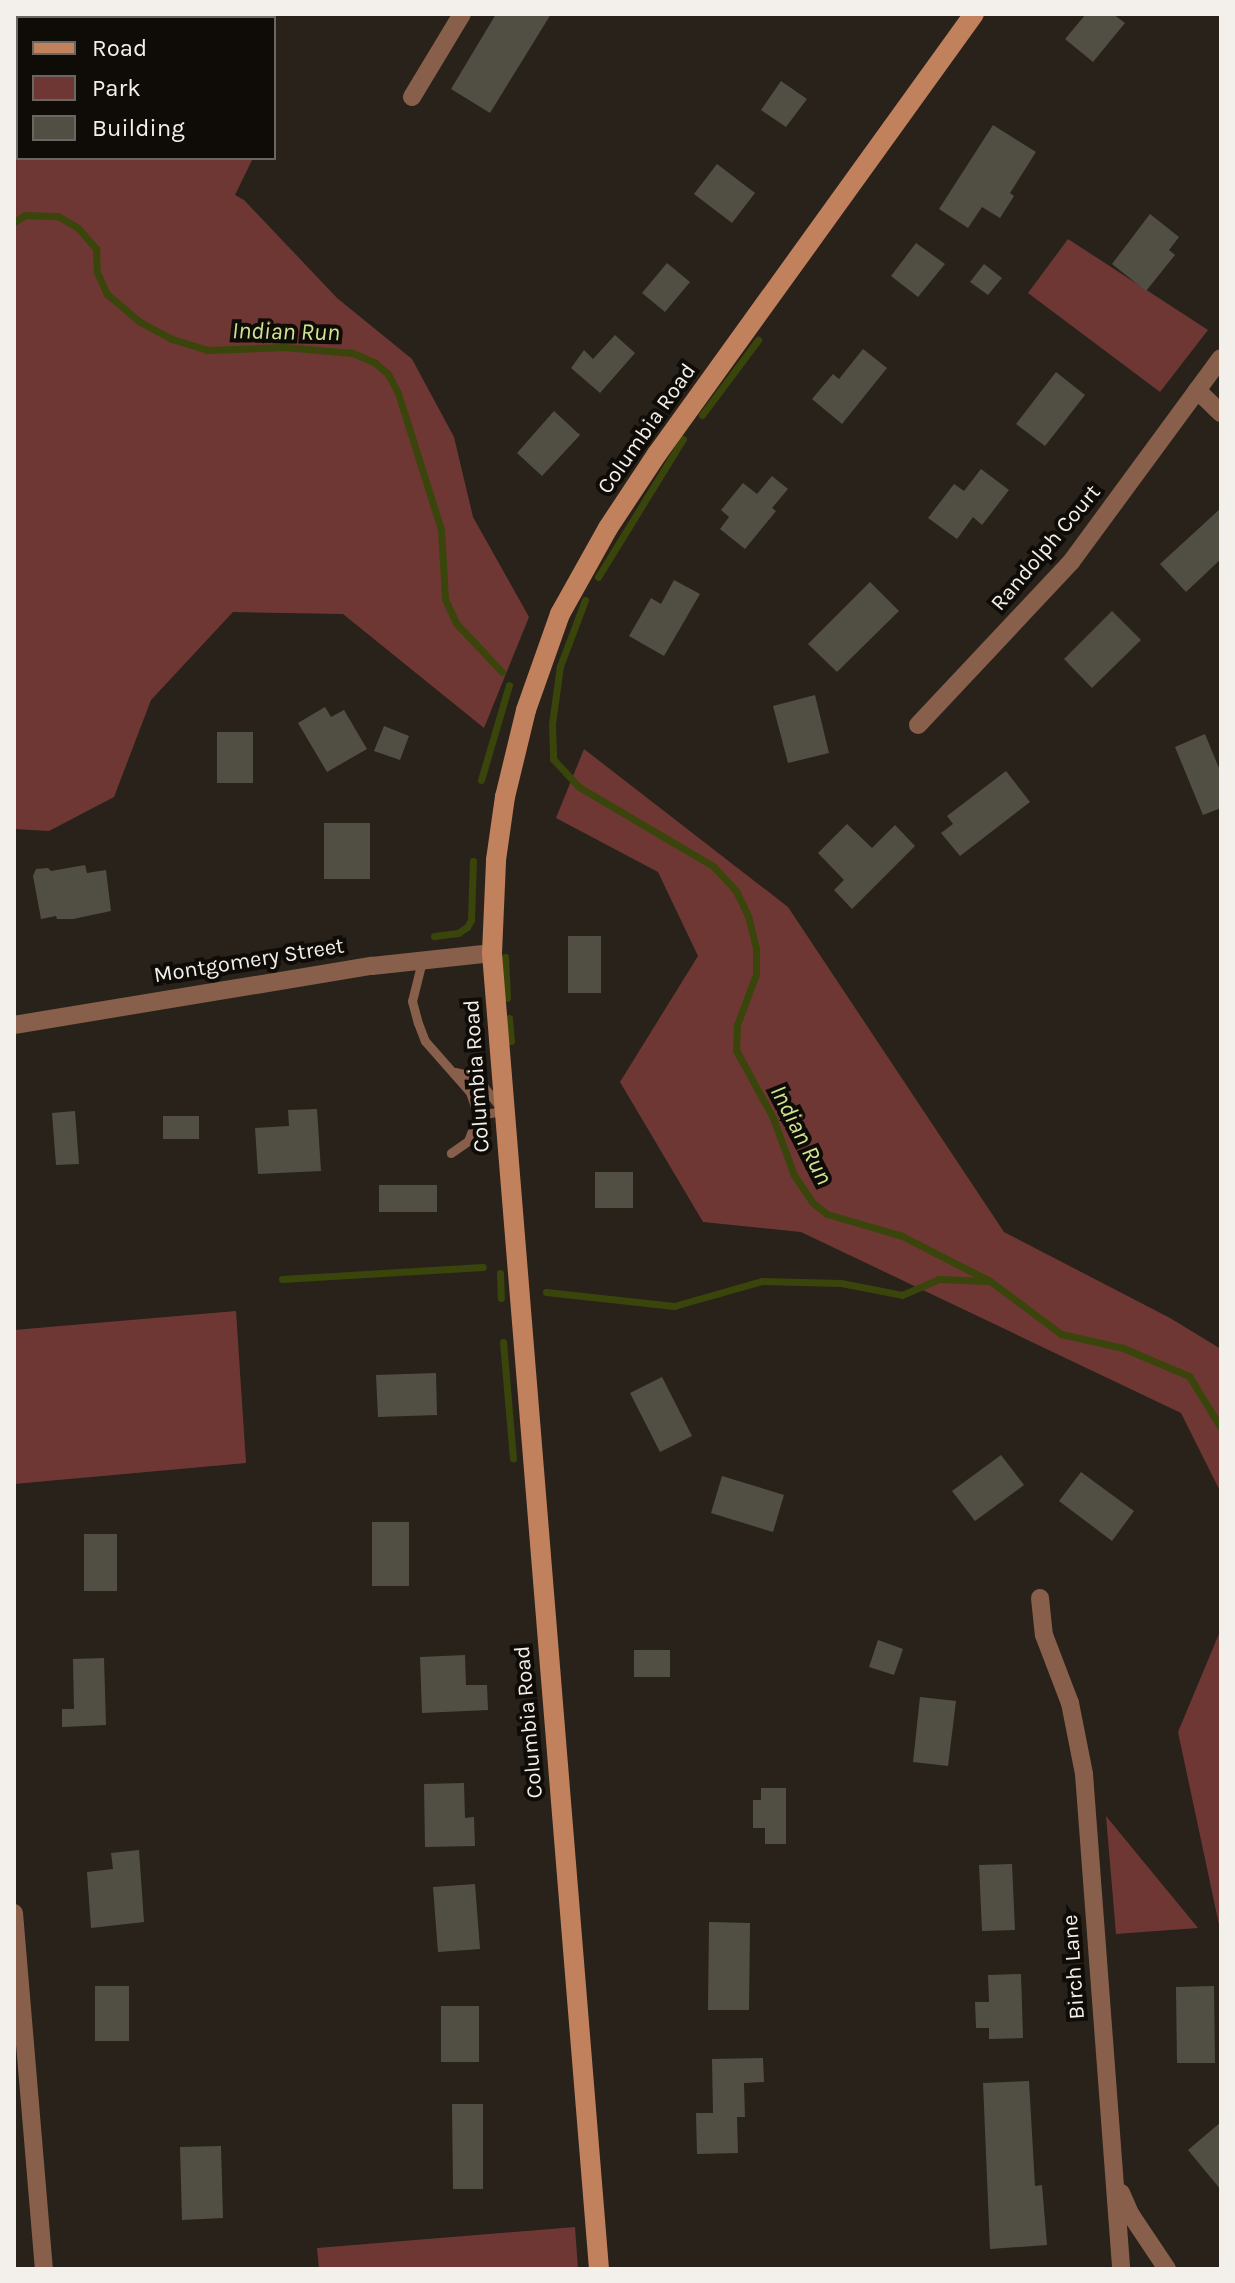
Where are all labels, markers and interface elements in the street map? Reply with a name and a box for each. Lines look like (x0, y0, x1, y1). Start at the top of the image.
legend (16, 16, 276, 160)
text: Road (92, 34, 147, 62)
text: Park (92, 74, 141, 102)
text: Building (92, 114, 185, 142)
water label: Indian Run (232, 317, 340, 347)
street label: Columbia Road (592, 359, 702, 499)
street label: Randolph Court (986, 480, 1106, 616)
street label: Montgomery Street (152, 933, 346, 989)
street label: Columbia Road (458, 999, 496, 1153)
water label: Indian Run (764, 1080, 838, 1190)
street label: Columbia Road (509, 1645, 549, 1799)
street label: Birch Lane (1057, 1914, 1091, 2020)

